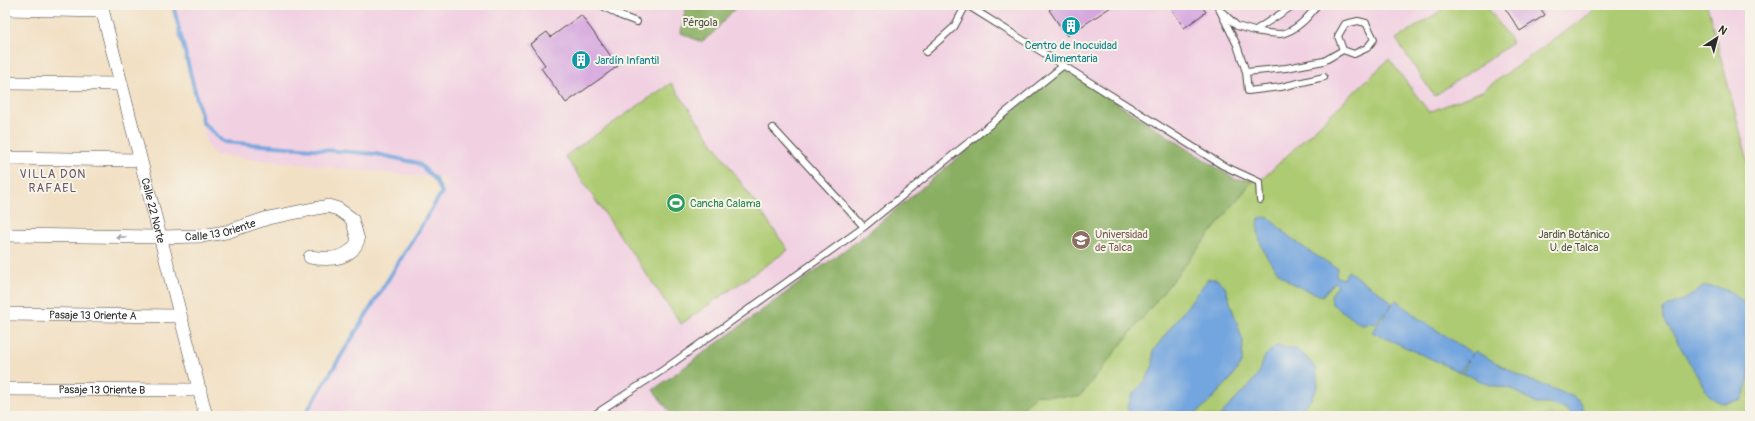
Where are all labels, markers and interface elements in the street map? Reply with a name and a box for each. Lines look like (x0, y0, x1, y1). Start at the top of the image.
building icon: Centro de Inocuidad Alimentaria (1060, 15, 1082, 37)
park label: Pérgola (682, 16, 718, 29)
north arrow (1697, 18, 1737, 58)
text: N (1716, 23, 1730, 38)
place label: Centro de Inocuidad Alimentaria (1025, 39, 1117, 65)
building icon: Jardín Infantil (570, 49, 592, 71)
place label: Jardín Infantil (595, 54, 659, 67)
district label: VILLA DON RAFAEL (20, 167, 86, 196)
street label: Calle 22 Norte (138, 177, 168, 245)
sports icon: Cancha Calama (665, 192, 687, 214)
place label: Cancha Calama (690, 197, 761, 210)
street label: Calle 13 Oriente (185, 216, 258, 243)
place label: Universidad de Talca (1095, 228, 1148, 254)
park label: Jardin Botánico U. de Talca (1538, 228, 1610, 254)
school or university icon: Universidad de Talca (1070, 229, 1092, 251)
one-way arrow (115, 233, 127, 240)
street label: Pasaje 13 Oriente A (49, 309, 137, 323)
street label: Pasaje 13 Oriente B (59, 383, 145, 397)

